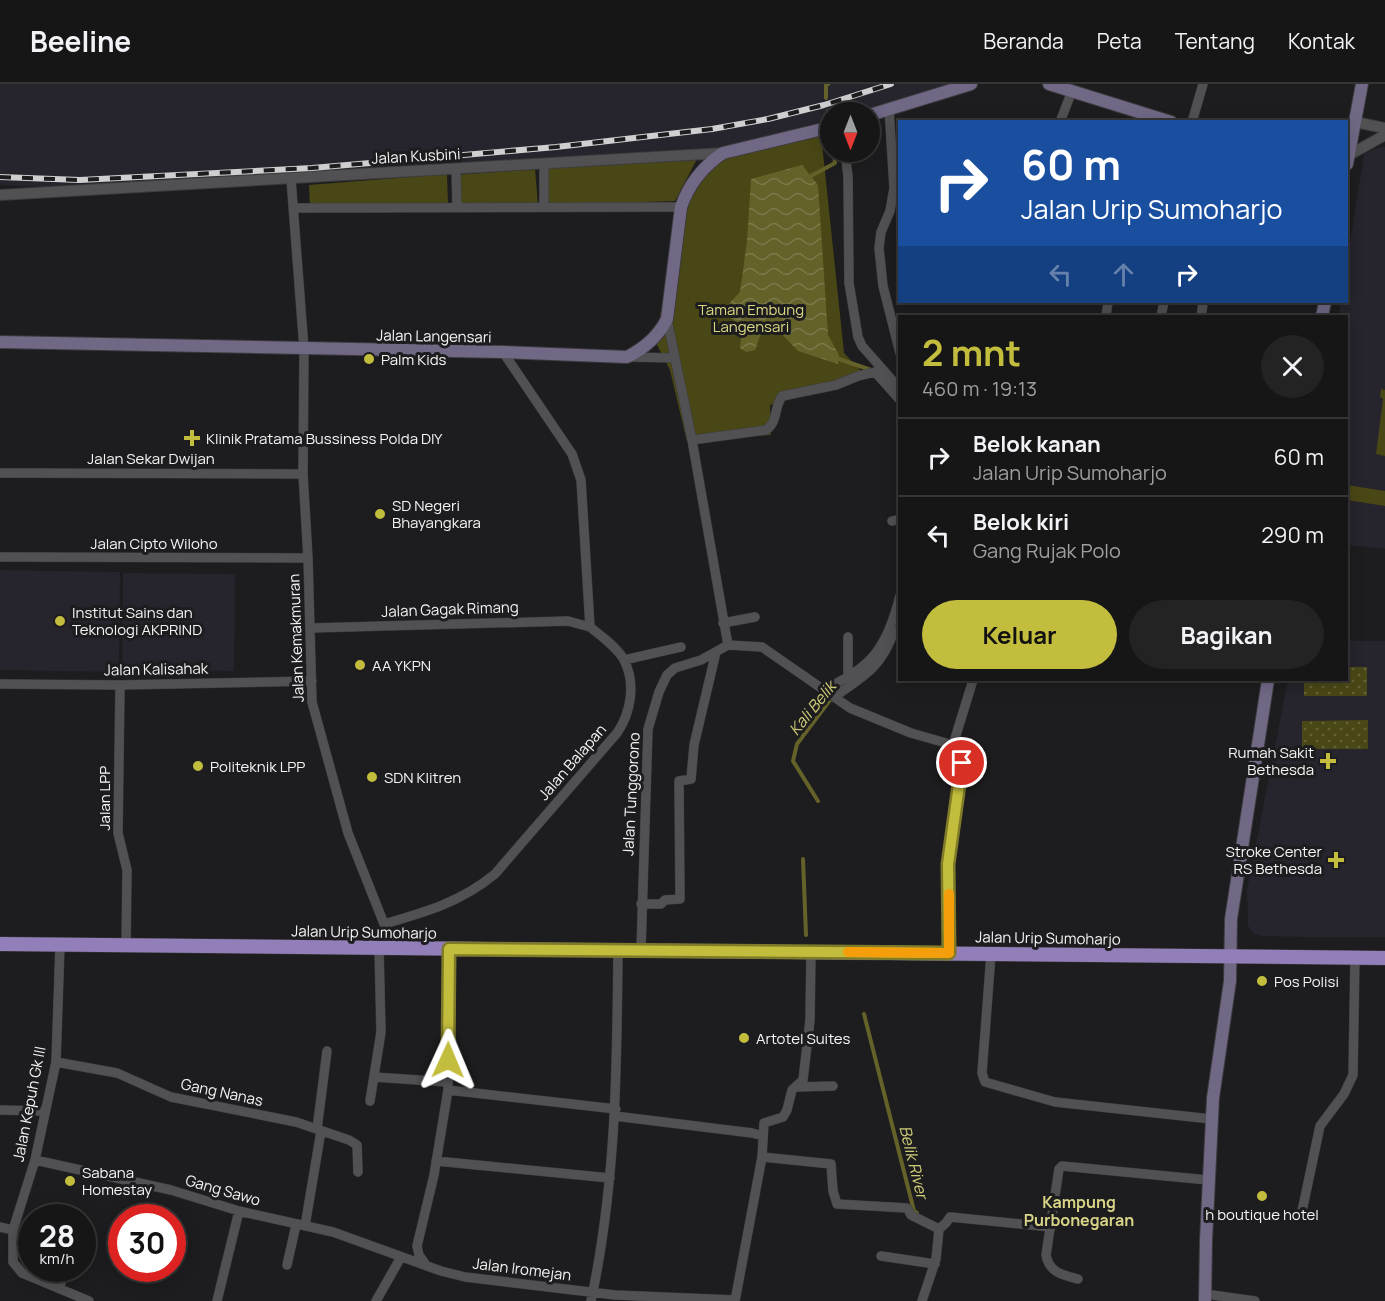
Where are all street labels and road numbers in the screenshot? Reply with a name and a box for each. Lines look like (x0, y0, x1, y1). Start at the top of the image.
street label: Jalan Kusbini (371, 143, 461, 169)
street label: Jalan Langensari (376, 324, 492, 348)
street label: Jalan Sekar Dwijan (87, 448, 215, 469)
street label: Jalan Cipto Wiloho (90, 533, 218, 554)
street label: Jalan Kemakmuran (283, 573, 309, 703)
street label: Jalan Gagak Rimang (381, 596, 519, 622)
street label: Jalan Kalisahak (104, 658, 209, 680)
street label: Jalan Balapan (533, 719, 611, 805)
street label: Jalan Tunggorono (617, 732, 645, 856)
street label: Jalan LPP (94, 766, 115, 830)
street label: Jalan Urip Sumoharjo (291, 920, 437, 944)
street label: Jalan Urip Sumoharjo (975, 926, 1121, 950)
street label: Jalan Kepuh Gk III (8, 1045, 50, 1163)
street label: Gang Nanas (179, 1073, 265, 1111)
street label: Gang Sawo (183, 1169, 263, 1211)
street label: Jalan Iromejan (472, 1253, 573, 1285)

